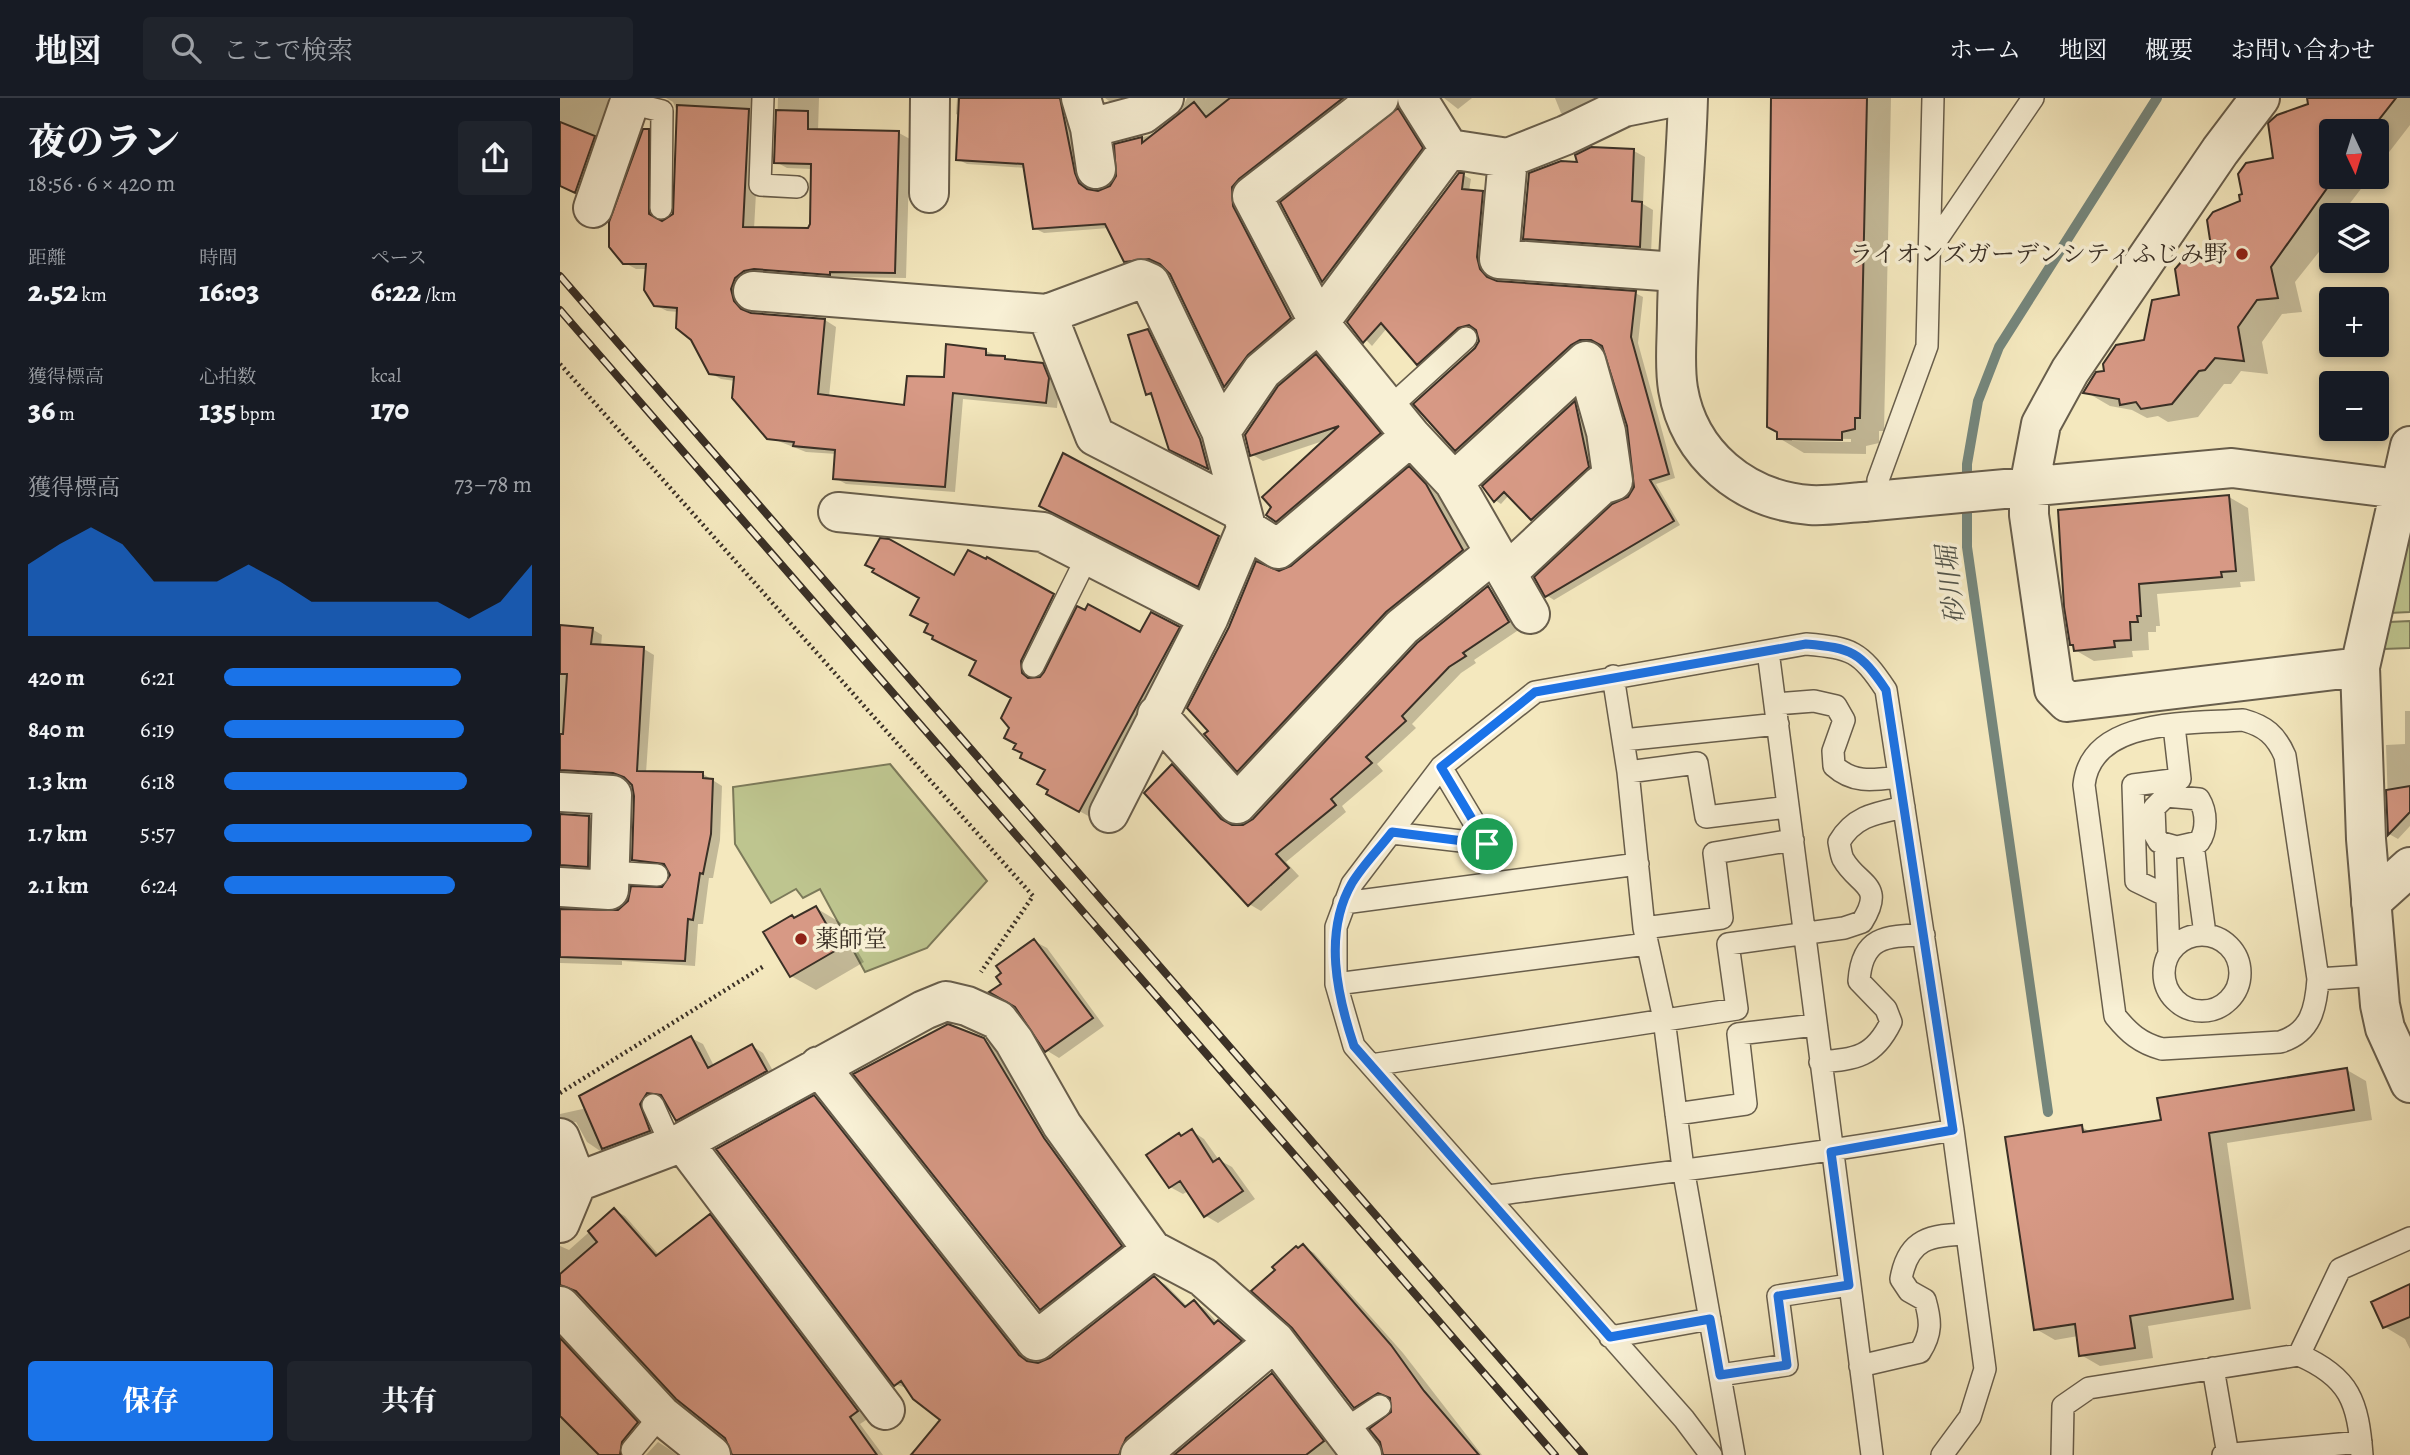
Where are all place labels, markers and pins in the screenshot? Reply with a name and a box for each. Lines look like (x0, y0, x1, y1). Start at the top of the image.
place label: ライオンズガーデンシティふじみ野 (1849, 238, 2228, 270)
marker: ライオンズガーデンシティふじみ野 (2234, 246, 2250, 262)
pin (1457, 814, 1517, 874)
place label: 薬師堂 (815, 923, 887, 955)
marker: 薬師堂 (793, 931, 809, 947)

